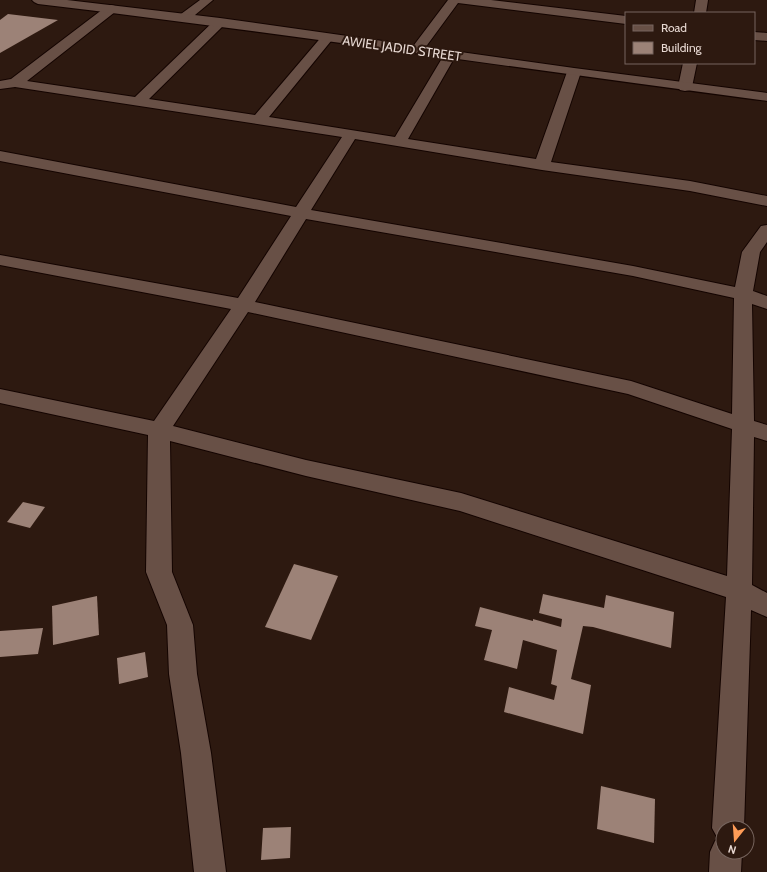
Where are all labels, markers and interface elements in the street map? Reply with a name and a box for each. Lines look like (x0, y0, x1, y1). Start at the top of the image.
legend (625, 12, 755, 64)
text: Road (661, 20, 687, 35)
street label: AWIEL JADID STREET (341, 32, 463, 64)
text: Building (661, 40, 703, 55)
north arrow (715, 820, 755, 860)
text: N (726, 842, 738, 857)

